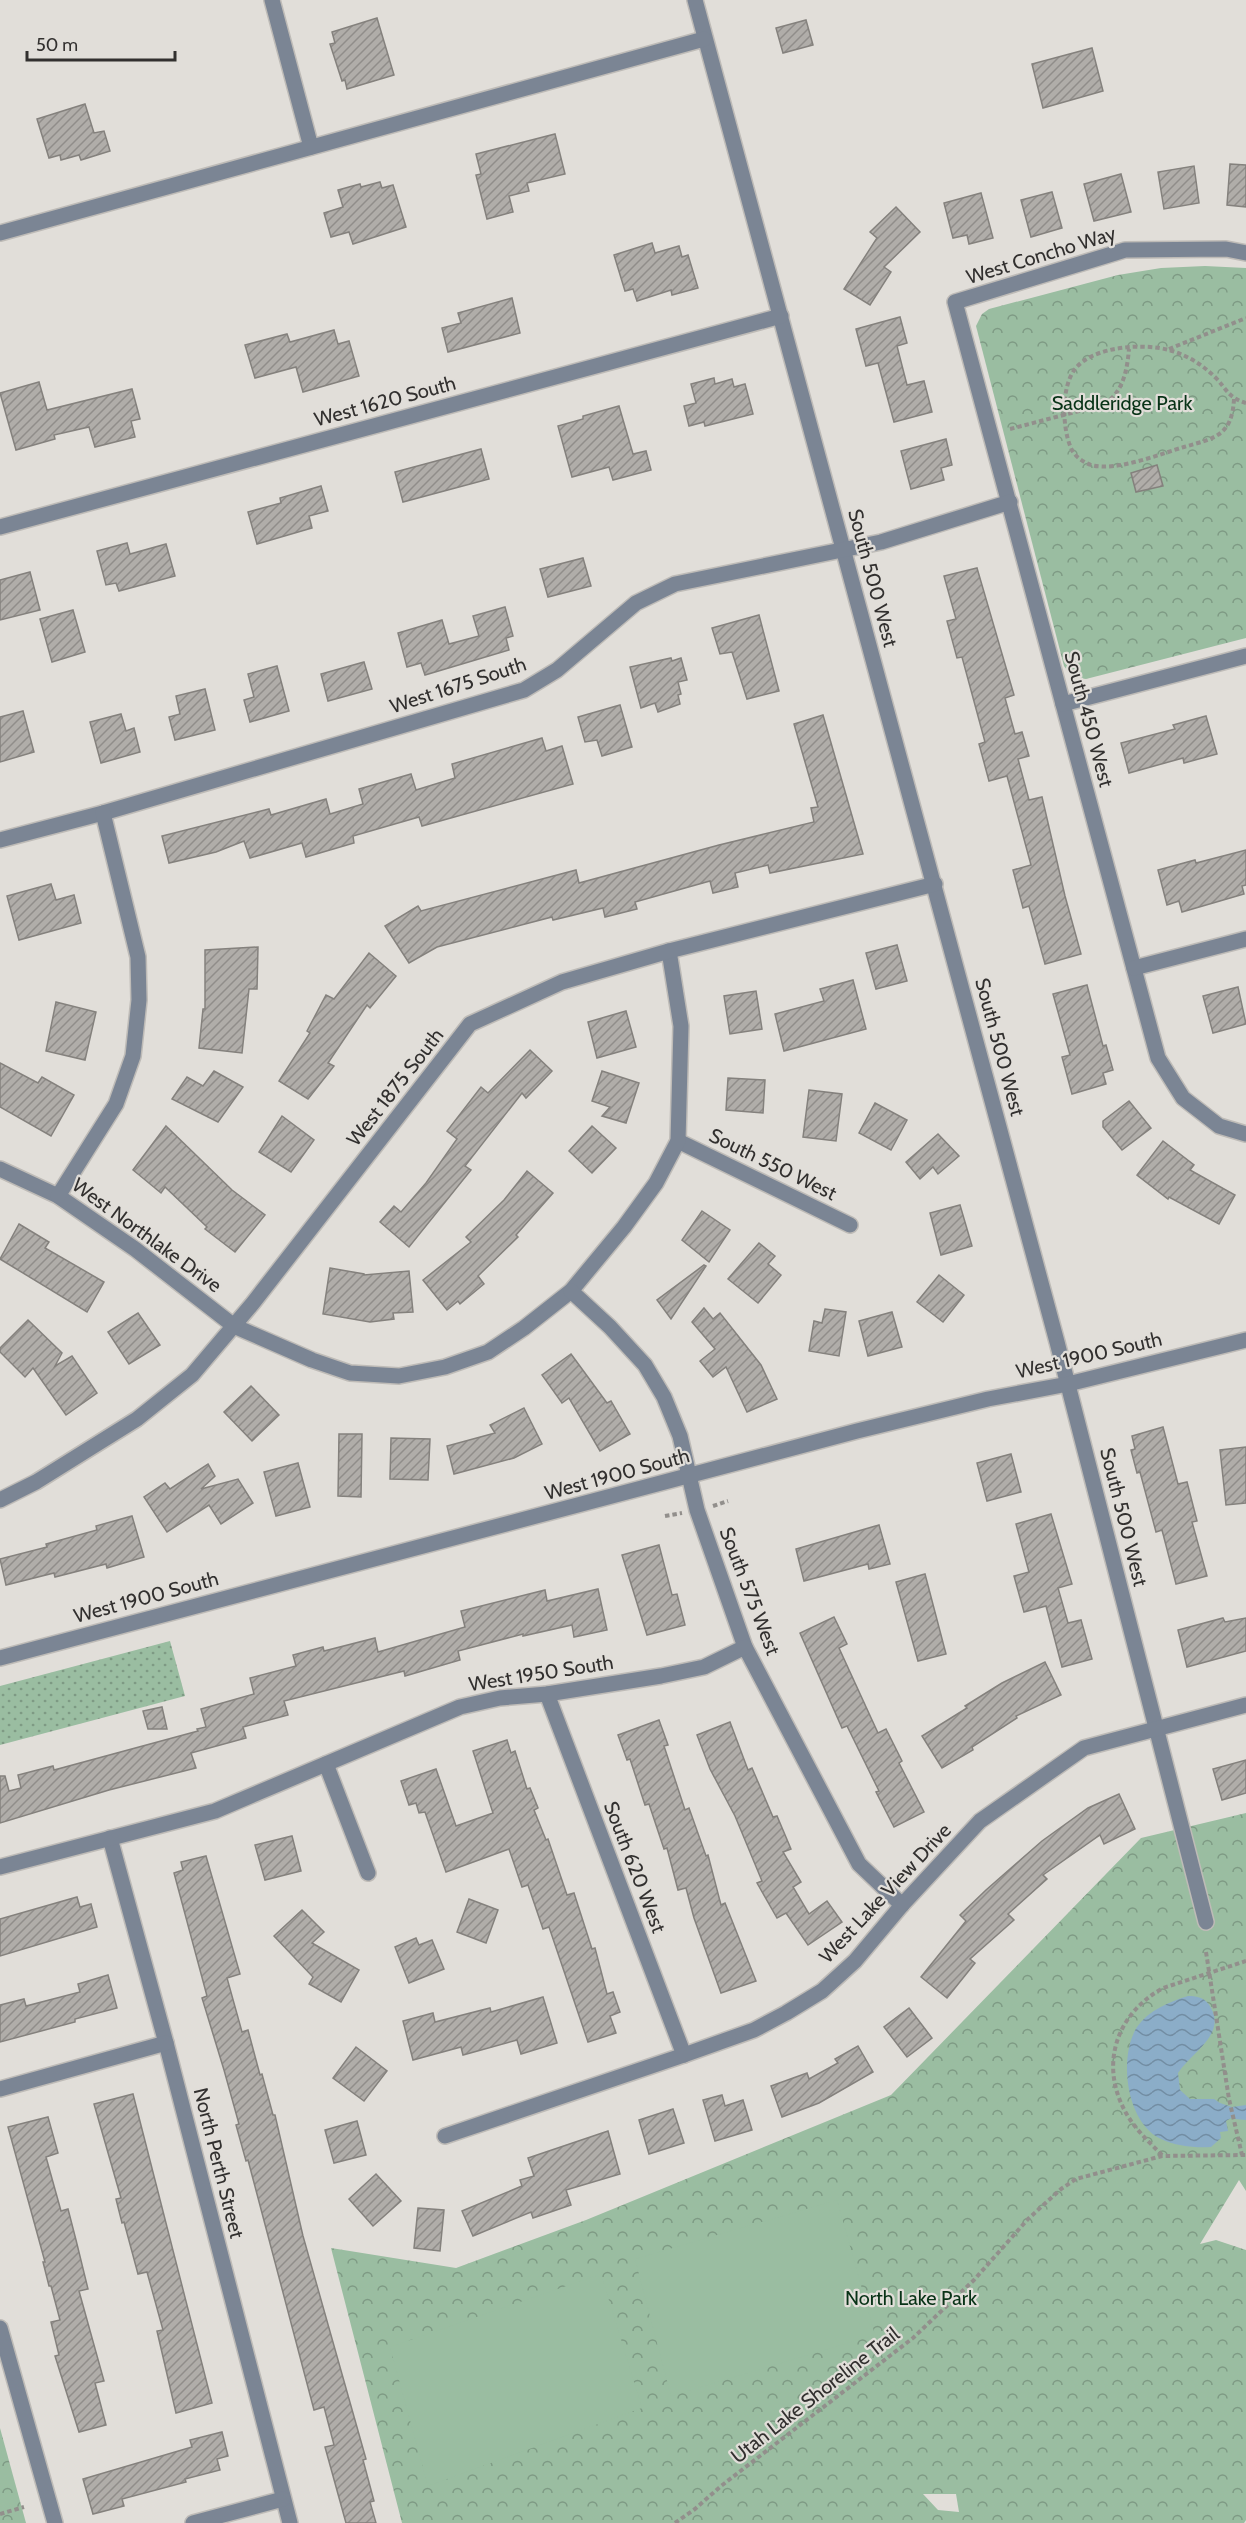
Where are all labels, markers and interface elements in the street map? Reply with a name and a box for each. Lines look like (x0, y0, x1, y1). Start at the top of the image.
scale bar (27, 24, 176, 62)
text: 50 m (36, 34, 78, 56)
street label: West Concho Way (963, 221, 1119, 289)
street label: West 1620 South (312, 371, 458, 431)
park label: Saddleridge Park (1052, 391, 1192, 415)
street label: South 500 West (843, 506, 903, 650)
street label: South 450 West (1059, 649, 1119, 790)
street label: West 1675 South (387, 652, 529, 718)
street label: South 500 West (970, 975, 1030, 1119)
street label: West 1875 South (342, 1023, 448, 1151)
street label: South 550 West (705, 1123, 841, 1205)
street label: West Northlake Drive (68, 1173, 226, 1297)
street label: West 1900 South (1014, 1327, 1164, 1383)
street label: West 1900 South (542, 1443, 692, 1505)
street label: South 500 West (1095, 1445, 1153, 1589)
street label: South 575 West (715, 1524, 785, 1658)
street label: West 1900 South (71, 1566, 221, 1628)
street label: West 1950 South (467, 1650, 615, 1696)
street label: South 620 West (599, 1798, 671, 1936)
street label: West Lake View Drive (814, 1818, 956, 1968)
street label: North Perth Street (189, 2085, 249, 2241)
park label: North Lake Park (845, 2286, 977, 2310)
street label: Utah Lake Shoreline Trail (726, 2322, 904, 2468)

